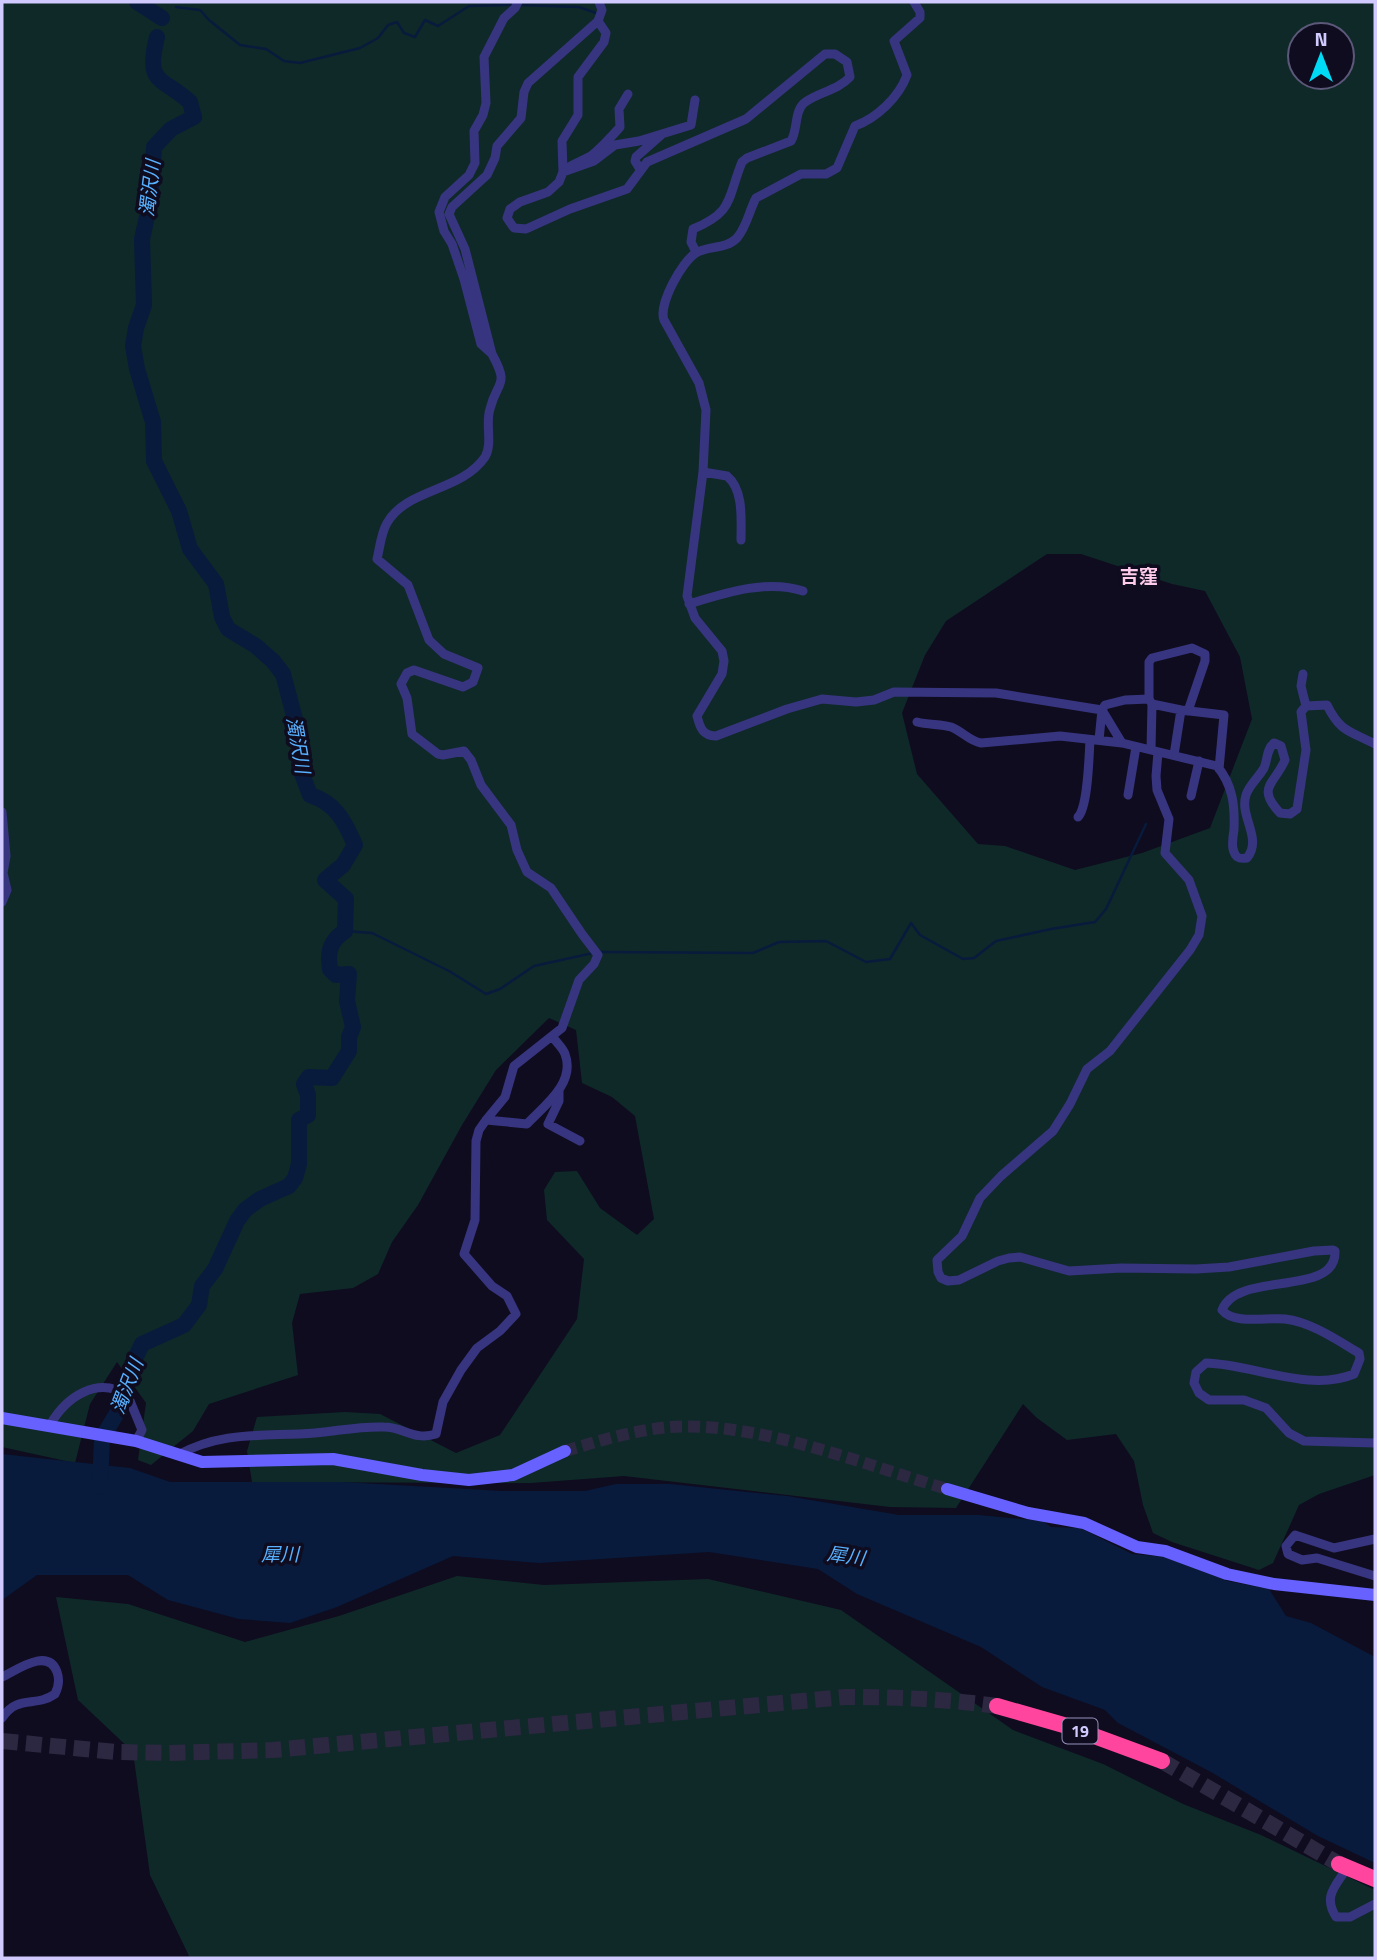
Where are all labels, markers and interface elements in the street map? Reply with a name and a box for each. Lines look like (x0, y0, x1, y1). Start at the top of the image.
north arrow (1286, 21, 1356, 91)
text: N (1314, 24, 1328, 53)
water label: 濁沢川 (131, 156, 167, 218)
district label: 吉窪 (1120, 561, 1158, 590)
water label: 濁沢川 (280, 714, 319, 778)
water label: 濁沢川 (102, 1352, 150, 1418)
water label: 犀川 (825, 1538, 869, 1572)
water label: 犀川 (261, 1539, 301, 1568)
road number: 19 (1062, 1718, 1098, 1744)

